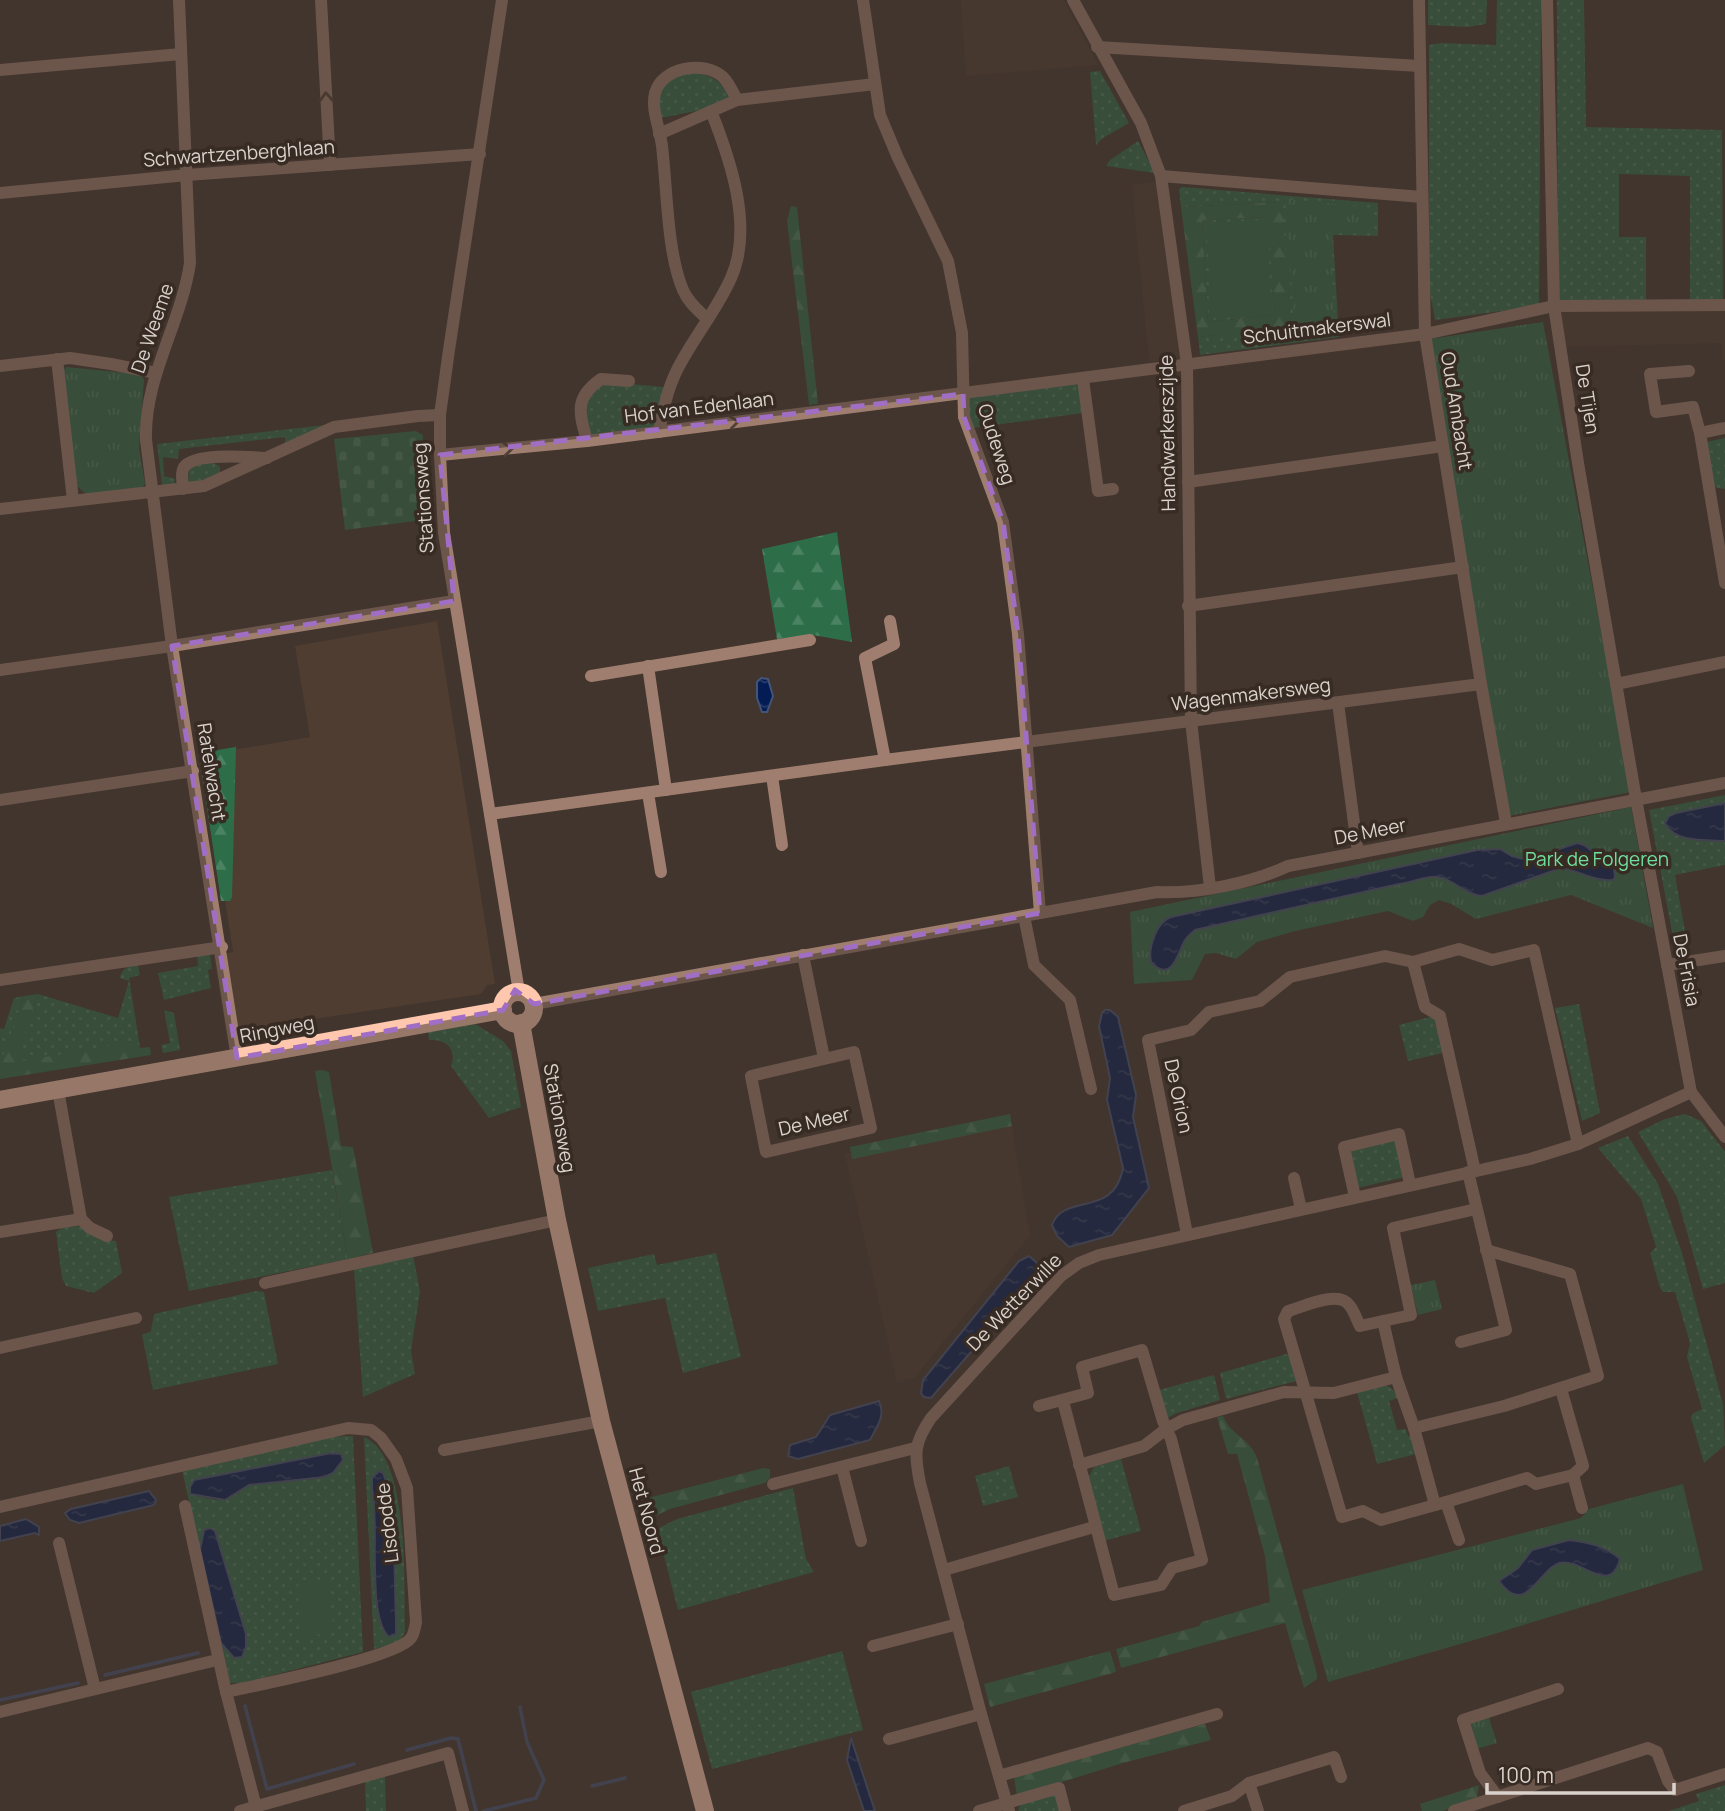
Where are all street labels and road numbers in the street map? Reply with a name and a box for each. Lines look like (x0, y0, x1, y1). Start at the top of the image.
street label: Schwartzenberghlaan (142, 133, 336, 173)
street label: De Weeme (125, 280, 179, 376)
street label: Schuitmakerswal (1242, 306, 1392, 350)
street label: Oud Ambacht (1435, 350, 1479, 472)
street label: Handwerkerszijde (1153, 354, 1181, 512)
street label: De Tijen (1570, 362, 1606, 436)
street label: Hof van Edenlaan (623, 385, 775, 429)
street label: Oudeweg (972, 400, 1022, 488)
street label: Stationsweg (406, 442, 440, 554)
street label: Wagenmakersweg (1170, 671, 1332, 717)
street label: Ratelwacht (191, 721, 233, 823)
street label: De Meer (1332, 811, 1408, 851)
street label: De Frisia (1667, 931, 1707, 1009)
street label: Ringweg (237, 1009, 317, 1049)
street label: De Orion (1158, 1057, 1200, 1135)
street label: Stationsweg (538, 1061, 582, 1175)
street label: De Meer (776, 1100, 852, 1142)
street label: De Wetterwille (961, 1247, 1067, 1357)
street label: Het Noord (623, 1465, 671, 1557)
street label: Lisdodde (369, 1482, 405, 1564)

